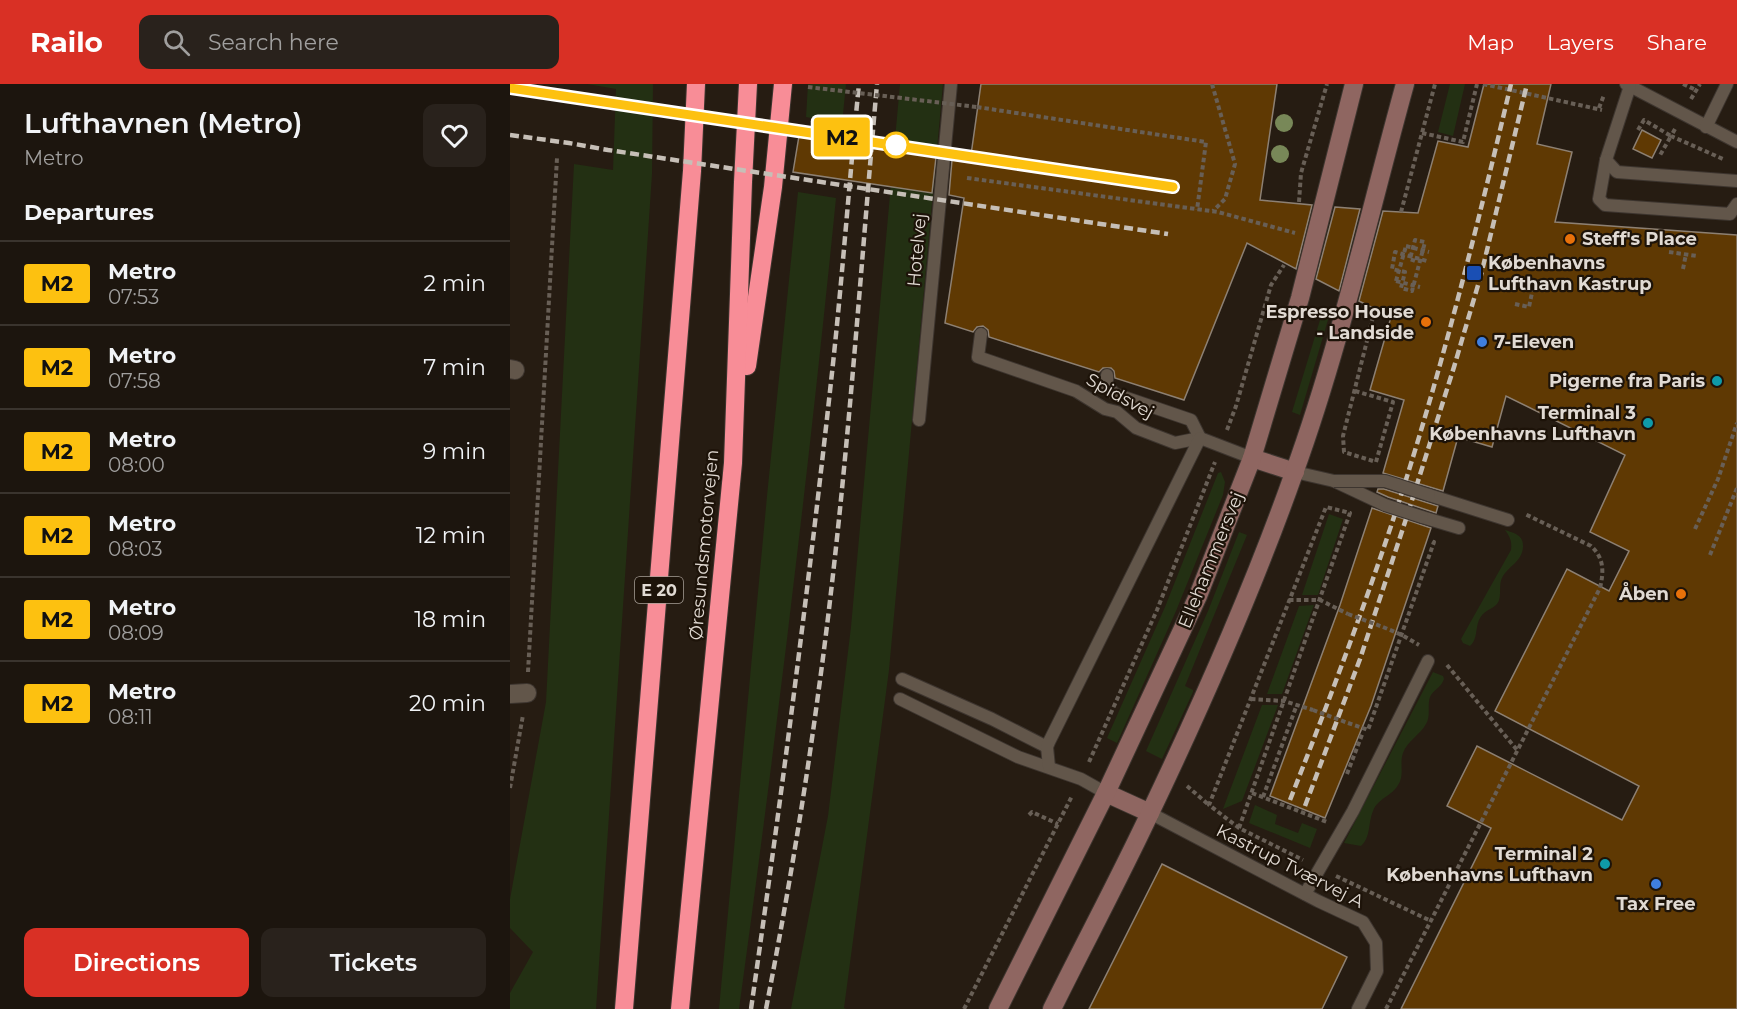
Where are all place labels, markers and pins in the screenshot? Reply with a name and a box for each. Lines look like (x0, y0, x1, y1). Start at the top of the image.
unlabelled marker (883, 132, 909, 158)
place label: Steff's Place (1582, 228, 1697, 250)
marker: Steff's Place (1563, 232, 1577, 246)
place label: Københavns Lufthavn Kastrup (1488, 252, 1652, 295)
marker: Københavns Lufthavn Kastrup (1465, 264, 1483, 282)
place label: Espresso House - Landside (1265, 301, 1414, 344)
marker: Espresso House - Landside (1419, 315, 1433, 329)
place label: 7-Eleven (1494, 331, 1574, 353)
marker: 7-Eleven (1475, 335, 1489, 349)
place label: Pigerne fra Paris (1549, 370, 1705, 392)
marker: Pigerne fra Paris (1710, 374, 1724, 388)
place label: Terminal 3 Københavns Lufthavn (1429, 402, 1636, 445)
marker: Terminal 3 Københavns Lufthavn (1641, 416, 1655, 430)
place label: Åben (1618, 582, 1669, 605)
marker: Åben (1674, 587, 1688, 601)
place label: Terminal 2 Københavns Lufthavn (1386, 843, 1593, 886)
marker: Terminal 2 Københavns Lufthavn (1598, 857, 1612, 871)
marker: Tax Free (1649, 877, 1663, 891)
place label: Tax Free (1616, 893, 1696, 915)

